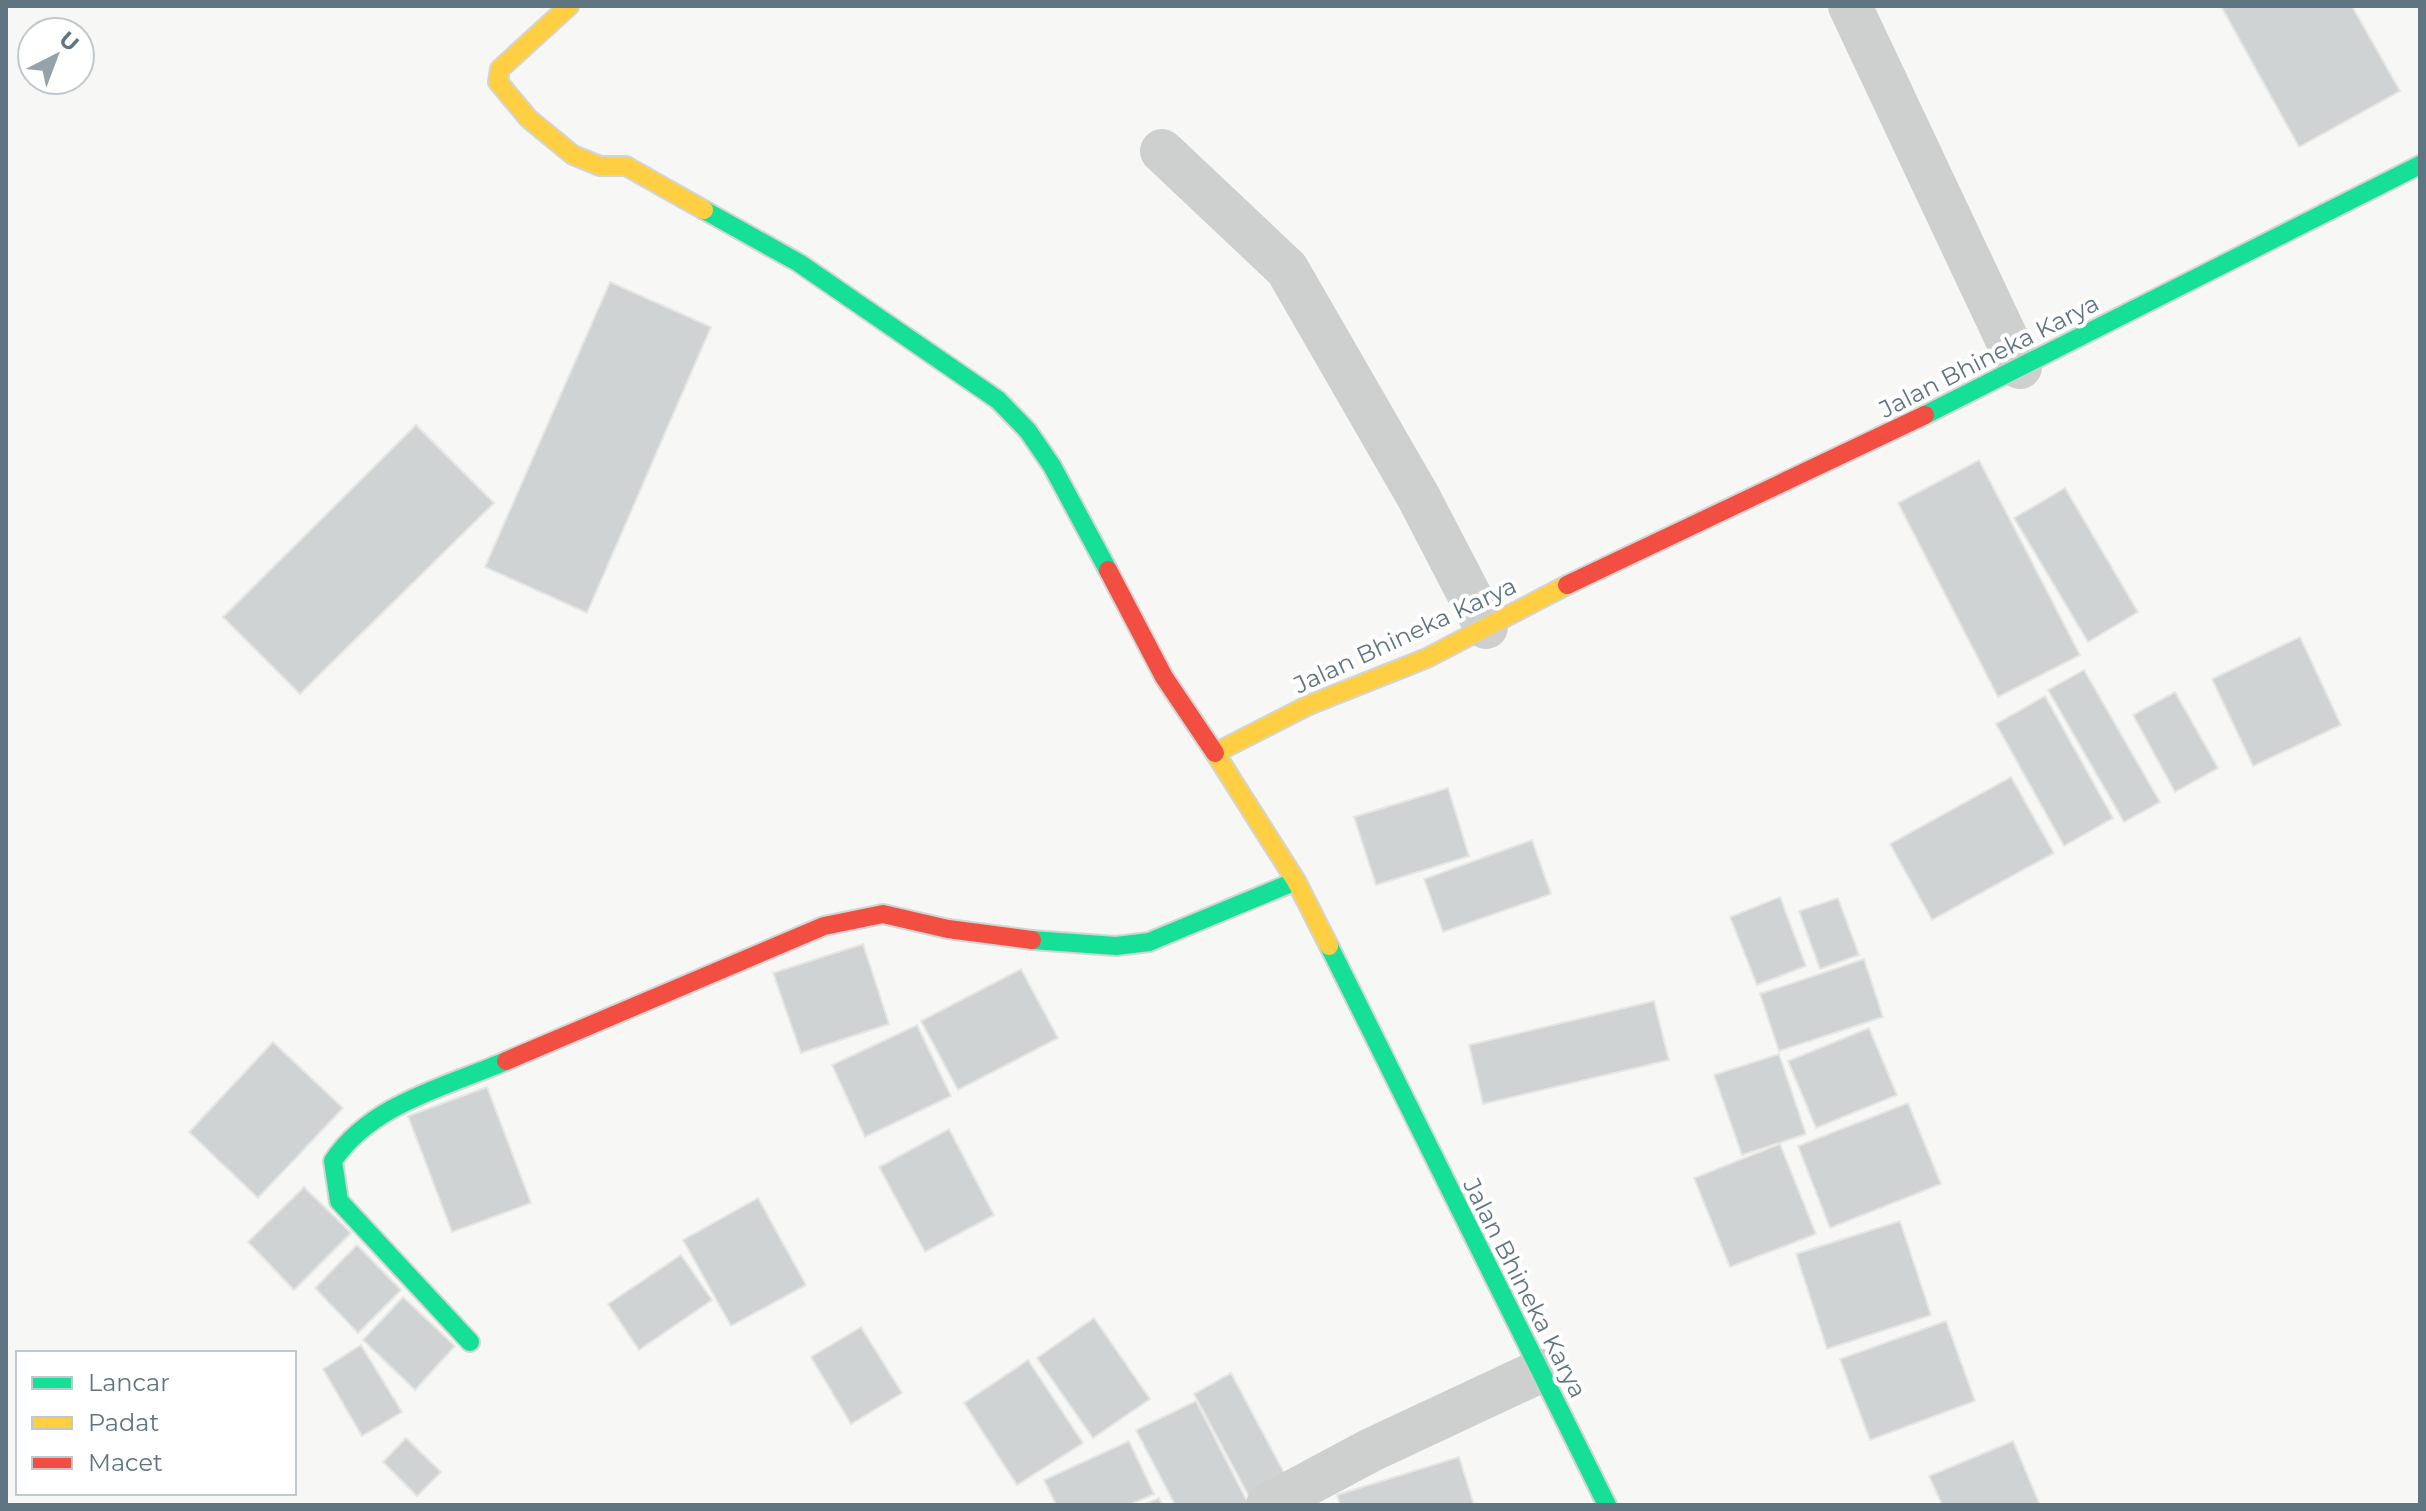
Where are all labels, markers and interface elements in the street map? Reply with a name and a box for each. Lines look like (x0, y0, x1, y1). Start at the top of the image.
north arrow (16, 16, 96, 96)
text: U (54, 26, 85, 57)
street label: Jalan Bhineka Karya (1874, 288, 2104, 424)
street label: Jalan Bhineka Karya (1288, 571, 1521, 700)
street label: Jalan Bhineka Karya (1457, 1173, 1593, 1403)
legend (16, 1351, 296, 1495)
text: Lancar (88, 1368, 170, 1397)
text: Padat (88, 1408, 159, 1437)
text: Macet (88, 1448, 163, 1477)

